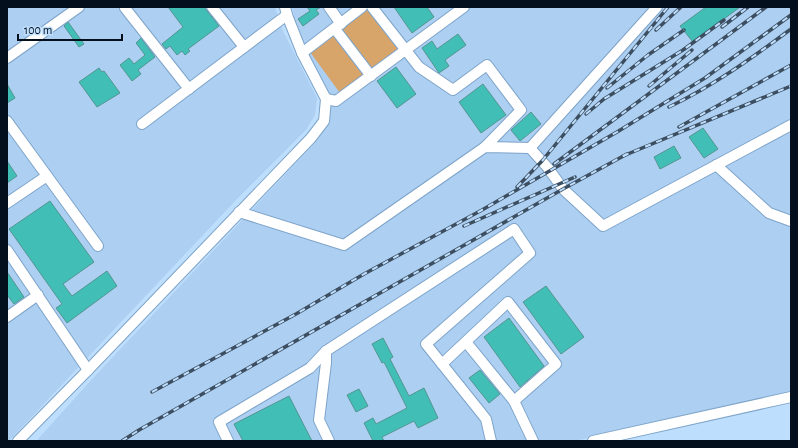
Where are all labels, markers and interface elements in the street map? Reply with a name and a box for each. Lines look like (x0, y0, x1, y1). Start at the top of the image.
scale bar (18, 16, 122, 42)
text: 100 m (24, 24, 52, 36)

